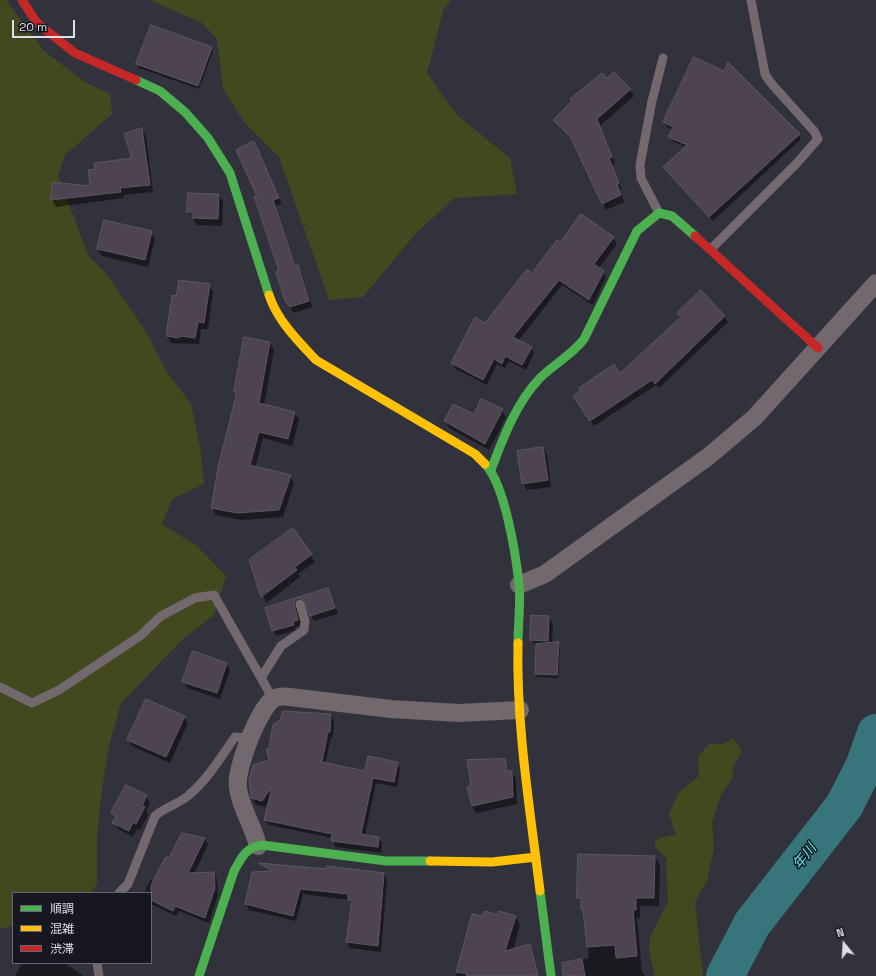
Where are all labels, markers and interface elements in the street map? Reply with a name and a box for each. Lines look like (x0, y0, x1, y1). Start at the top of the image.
scale bar (14, 12, 77, 38)
text: 20 m (19, 19, 47, 35)
water label: 年川 (790, 841, 820, 873)
legend (12, 892, 152, 964)
text: 順調 (50, 901, 74, 917)
text: 混雑 (50, 921, 74, 937)
north arrow (824, 924, 864, 964)
text: N (835, 925, 846, 940)
text: 渋滞 (50, 941, 74, 957)

